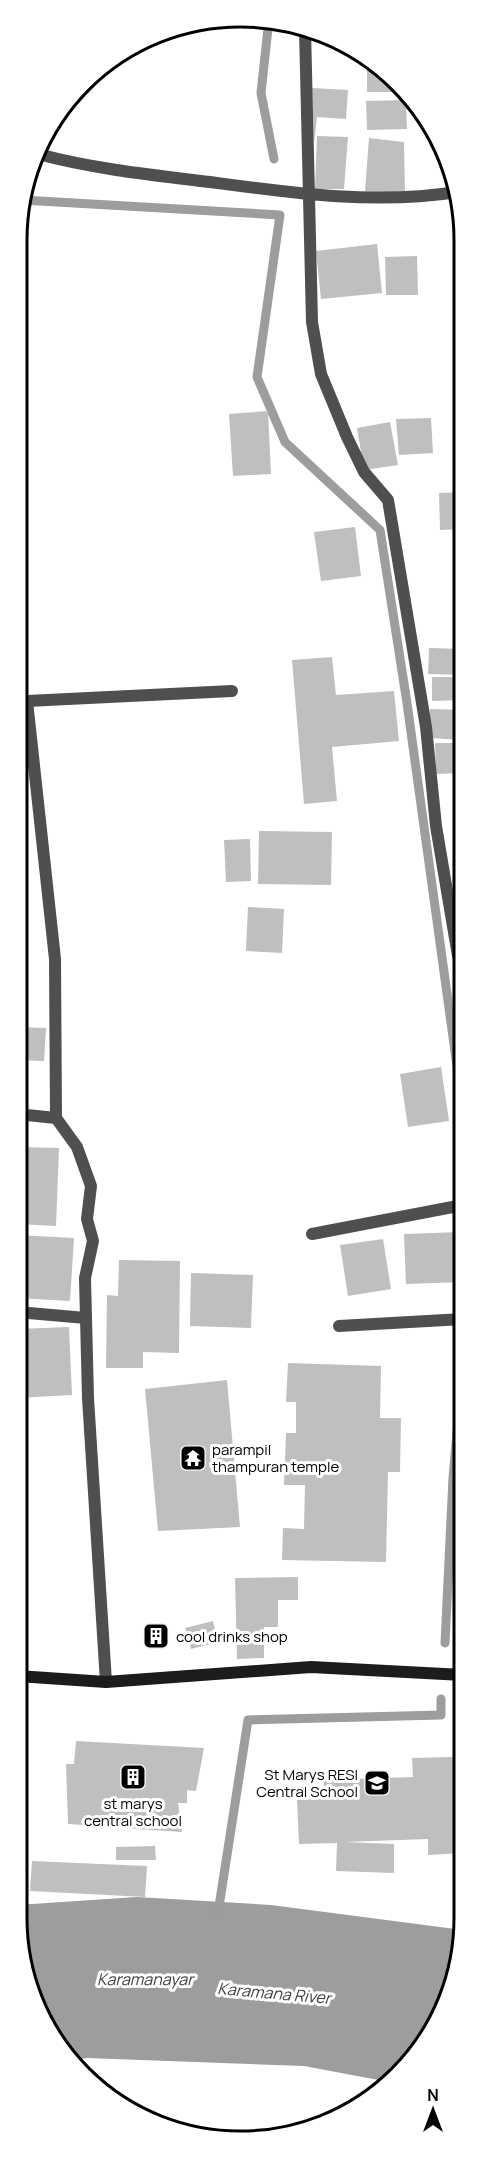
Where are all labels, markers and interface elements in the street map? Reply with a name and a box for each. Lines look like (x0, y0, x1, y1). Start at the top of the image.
place label: parampil thampuran temple (212, 1439, 339, 1477)
temple icon: parampil thampuran temple (178, 1443, 208, 1473)
building icon: cool drinks shop (141, 1621, 171, 1651)
place label: cool drinks shop (176, 1626, 288, 1647)
building icon: st marys central school (118, 1762, 148, 1792)
place label: St Marys RESI Central School (256, 1764, 358, 1802)
school or university icon: St Marys RESI Central School (362, 1768, 392, 1798)
place label: st marys central school (84, 1793, 182, 1831)
water label: Karamanayar (97, 1968, 195, 1990)
water label: Karamana River (216, 1977, 334, 2009)
north arrow (403, 2080, 463, 2140)
text: N (427, 2084, 439, 2106)

